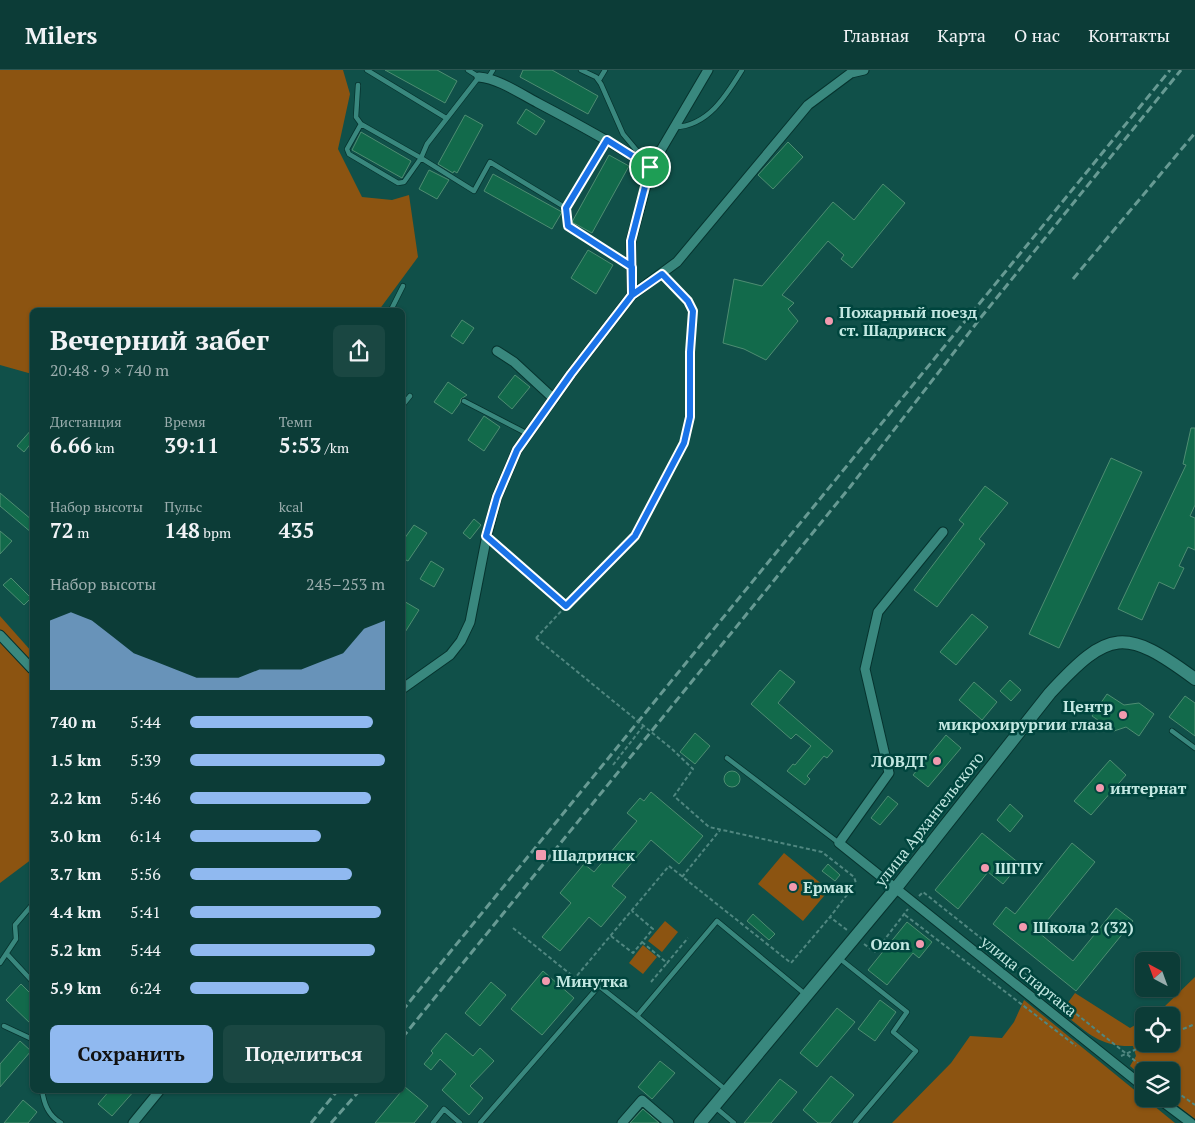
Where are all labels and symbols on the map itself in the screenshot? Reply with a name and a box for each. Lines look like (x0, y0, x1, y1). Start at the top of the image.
pin (629, 146, 671, 188)
place label: Пожарный поезд ст. Шадринск (839, 301, 977, 341)
marker: Пожарный поезд ст. Шадринск (823, 315, 835, 327)
place label: Центр микрохирургии глаза (938, 695, 1113, 735)
marker: Центр микрохирургии глаза (1117, 709, 1129, 721)
street label: улица Архангельского (869, 747, 989, 892)
place label: ЛОВДТ (870, 750, 927, 772)
marker: ЛОВДТ (931, 755, 943, 767)
place label: интернат (1110, 777, 1187, 799)
marker: интернат (1094, 782, 1106, 794)
place label: Шадринск (552, 844, 636, 866)
marker: Шадринск (534, 848, 548, 862)
place label: ШГПУ (995, 857, 1043, 879)
marker: ШГПУ (979, 862, 991, 874)
place label: Ермак (803, 876, 854, 898)
marker: Ермак (787, 881, 799, 893)
place label: Школа 2 (32) (1033, 916, 1134, 938)
marker: Школа 2 (32) (1017, 921, 1029, 933)
street label: улица Спартака (976, 930, 1082, 1022)
place label: Ozon (870, 933, 911, 955)
marker: Ozon (914, 938, 926, 950)
north arrow (1135, 952, 1180, 998)
place label: Минутка (556, 970, 628, 992)
marker: Минутка (540, 975, 552, 987)

